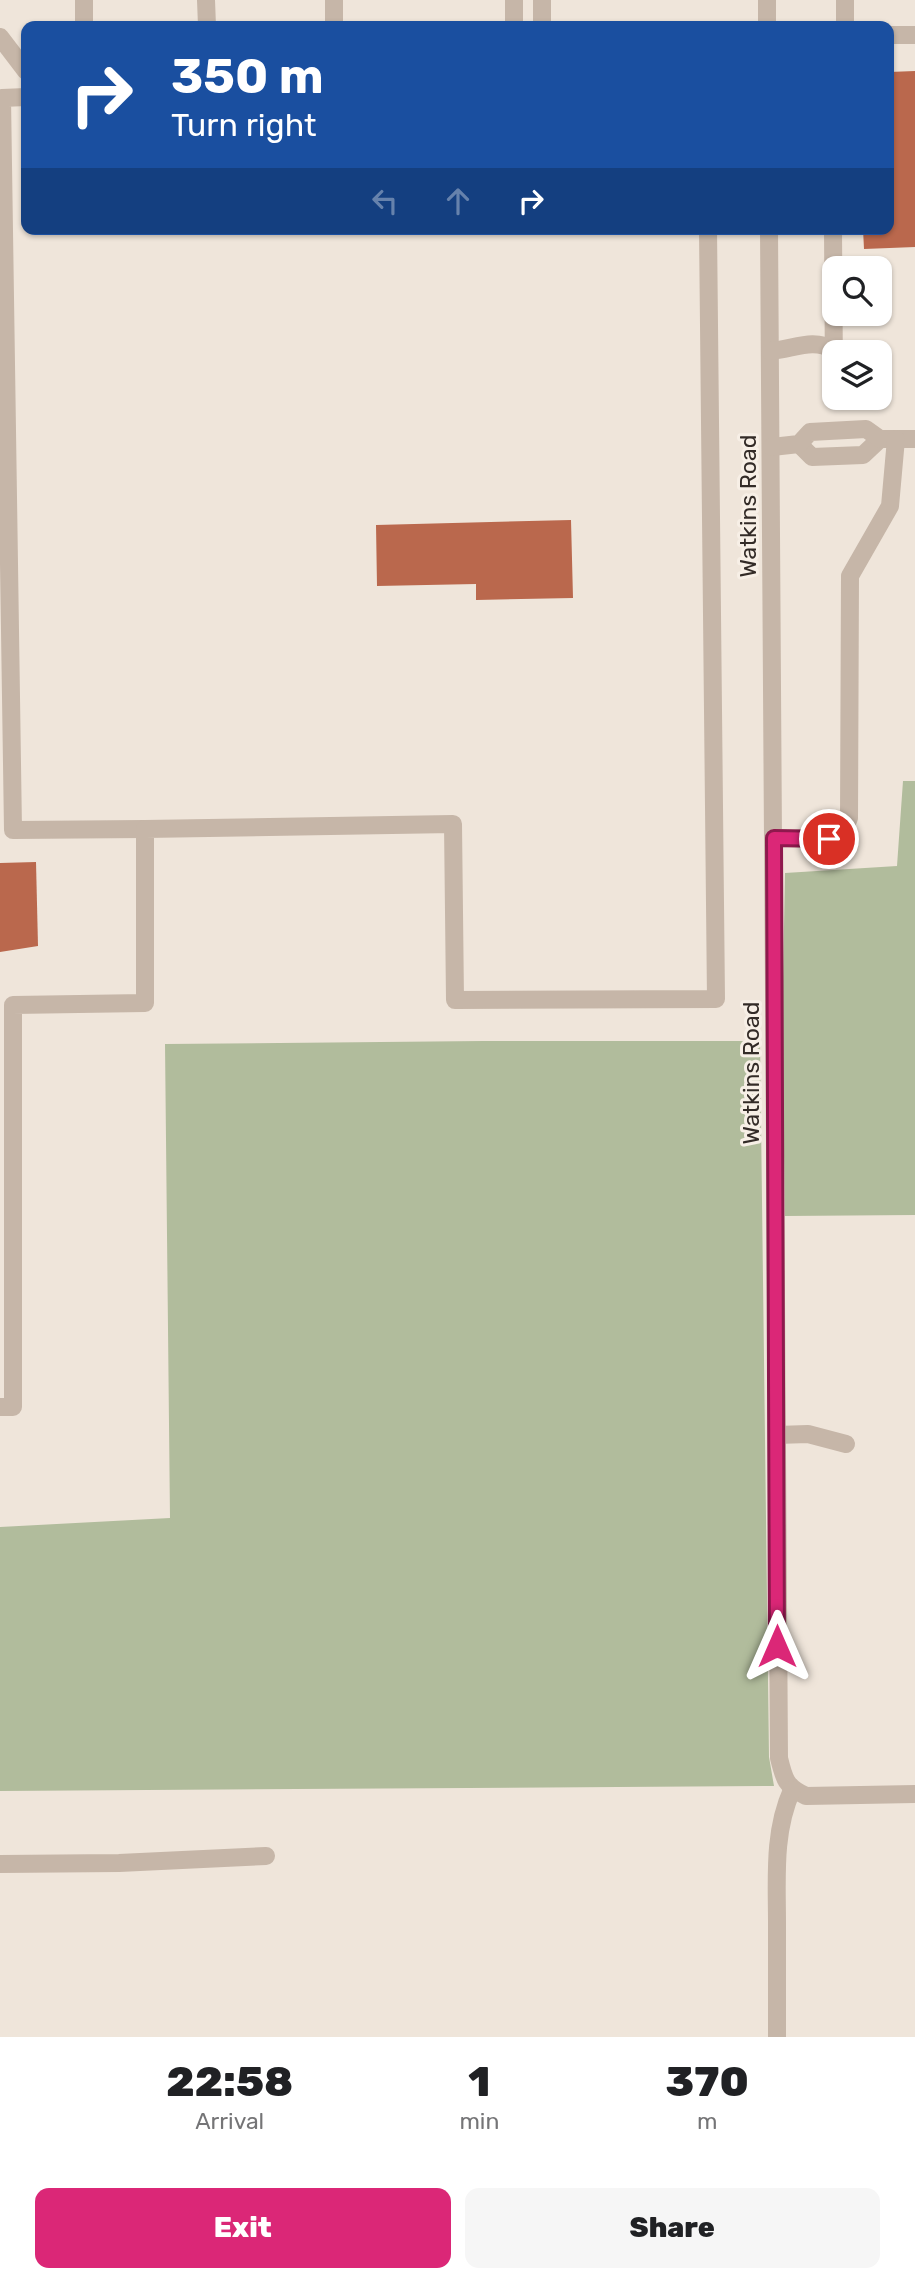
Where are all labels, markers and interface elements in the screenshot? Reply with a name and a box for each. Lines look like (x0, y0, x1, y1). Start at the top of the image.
text: 350 m (171, 47, 324, 105)
icon: right (56, 49, 147, 140)
text: Turn right (171, 106, 316, 144)
icon: left (366, 182, 404, 220)
icon: ahead (439, 182, 477, 220)
icon: right (512, 182, 550, 220)
map controls (822, 256, 892, 410)
button: search (822, 256, 892, 326)
button: layers (822, 340, 892, 410)
street label: Watkins Road (734, 435, 762, 577)
pin (799, 809, 859, 869)
icon: arrive (810, 820, 848, 858)
street label: Watkins Road (737, 1002, 765, 1144)
position arrow (740, 1609, 814, 1683)
text: 22:58 (166, 2057, 293, 2107)
text: 1 (468, 2057, 490, 2107)
text: 370 (666, 2057, 749, 2107)
text: Arrival (195, 2107, 264, 2135)
text: min (459, 2107, 499, 2135)
text: m (697, 2107, 717, 2135)
button: Exit (35, 2188, 451, 2268)
button: Share (465, 2188, 880, 2268)

